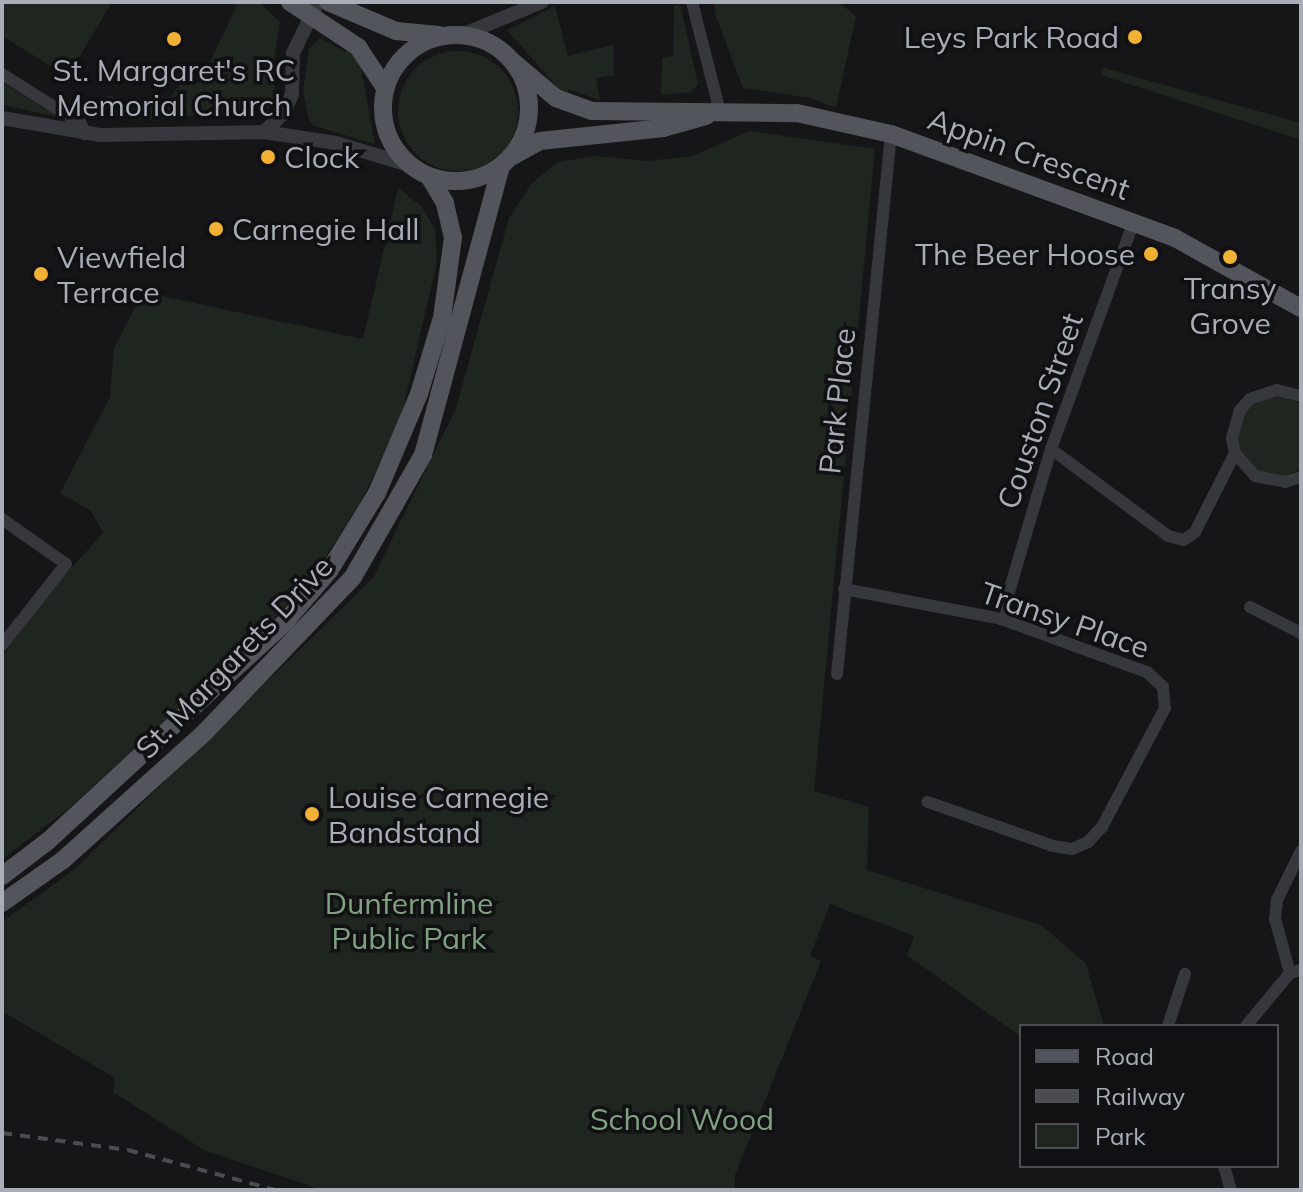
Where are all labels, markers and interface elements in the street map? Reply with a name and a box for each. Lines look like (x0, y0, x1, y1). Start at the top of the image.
place label: Leys Park Road (904, 19, 1119, 55)
marker: Leys Park Road (1126, 28, 1144, 46)
marker: St. Margaret's RC Memorial Church (165, 30, 183, 48)
place label: St. Margaret's RC Memorial Church (53, 52, 295, 122)
street label: Appin Crescent (923, 101, 1135, 207)
place label: Clock (284, 139, 359, 175)
marker: Clock (259, 148, 277, 166)
place label: Carnegie Hall (232, 211, 419, 247)
marker: Carnegie Hall (207, 220, 225, 238)
place label: The Beer Hoose (915, 236, 1135, 272)
place label: Viewfield Terrace (57, 239, 186, 310)
marker: The Beer Hoose (1142, 245, 1160, 263)
marker: Transy Grove (1221, 248, 1239, 266)
marker: Viewfield Terrace (32, 265, 50, 283)
place label: Transy Grove (1184, 270, 1276, 340)
street label: Couston Street (990, 308, 1090, 514)
street label: Park Place (811, 326, 863, 476)
street label: St. Margarets Drive (128, 548, 340, 766)
street label: Transy Place (976, 574, 1154, 666)
place label: Louise Carnegie Bandstand (328, 779, 549, 850)
marker: Louise Carnegie Bandstand (303, 805, 321, 823)
park label: Dunfermline Public Park (325, 885, 493, 956)
legend (1019, 1024, 1279, 1168)
text: Road (1095, 1041, 1154, 1071)
text: Railway (1095, 1081, 1185, 1111)
park label: School Wood (590, 1101, 774, 1137)
text: Park (1095, 1121, 1146, 1151)

